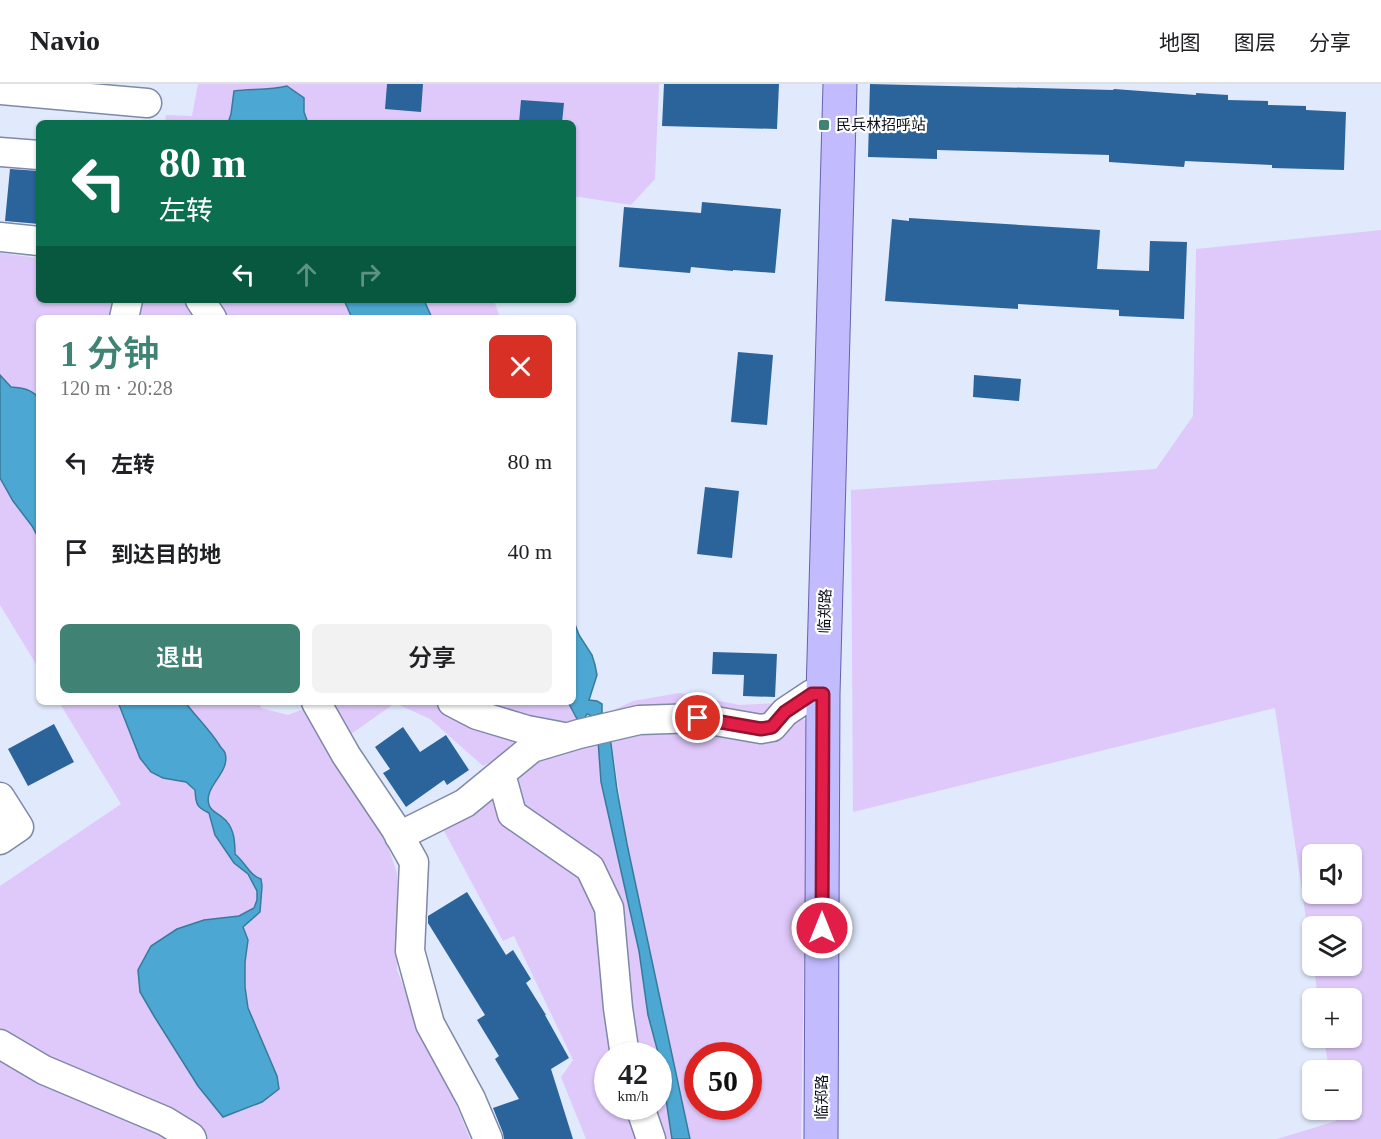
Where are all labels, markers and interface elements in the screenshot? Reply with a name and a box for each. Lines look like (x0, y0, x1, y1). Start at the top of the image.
text: Navio (30, 25, 100, 56)
text: 地图 (1159, 31, 1201, 55)
text: 图层 (1234, 31, 1276, 55)
text: 分享 (1309, 31, 1351, 55)
place label: 民兵林招呼站 (836, 117, 926, 133)
marker: 民兵林招呼站 (817, 118, 831, 132)
text: 80 m (159, 140, 247, 186)
icon: left (60, 144, 138, 222)
text: 左转 (159, 196, 213, 226)
icon: left (227, 258, 260, 291)
icon: ahead (290, 258, 323, 291)
icon: right (353, 258, 386, 291)
text: 1 分钟 (60, 334, 159, 374)
button: close (489, 335, 552, 398)
text: 120 m · 20:28 (60, 377, 173, 399)
icon: left (60, 446, 93, 479)
text: 80 m (507, 449, 552, 474)
text: 左转 (111, 452, 155, 477)
icon: arrive (60, 536, 93, 569)
text: 40 m (507, 539, 552, 564)
text: 到达目的地 (111, 542, 221, 567)
street label: 临郑路 (815, 588, 834, 634)
button: 退出 (60, 624, 300, 693)
button: 分享 (312, 624, 552, 693)
pin (672, 692, 723, 743)
icon: arrive (681, 701, 714, 734)
map controls (1302, 844, 1362, 1120)
button: sound (1302, 844, 1362, 904)
position arrow (790, 896, 854, 960)
button: layers (1302, 916, 1362, 976)
button: + (1302, 988, 1362, 1048)
speed limit sign: 50 (684, 1042, 762, 1120)
text: 42 (618, 1057, 648, 1090)
button: − (1302, 1060, 1362, 1120)
street label: 临郑路 (813, 1074, 830, 1120)
text: km/h (618, 1088, 648, 1104)

